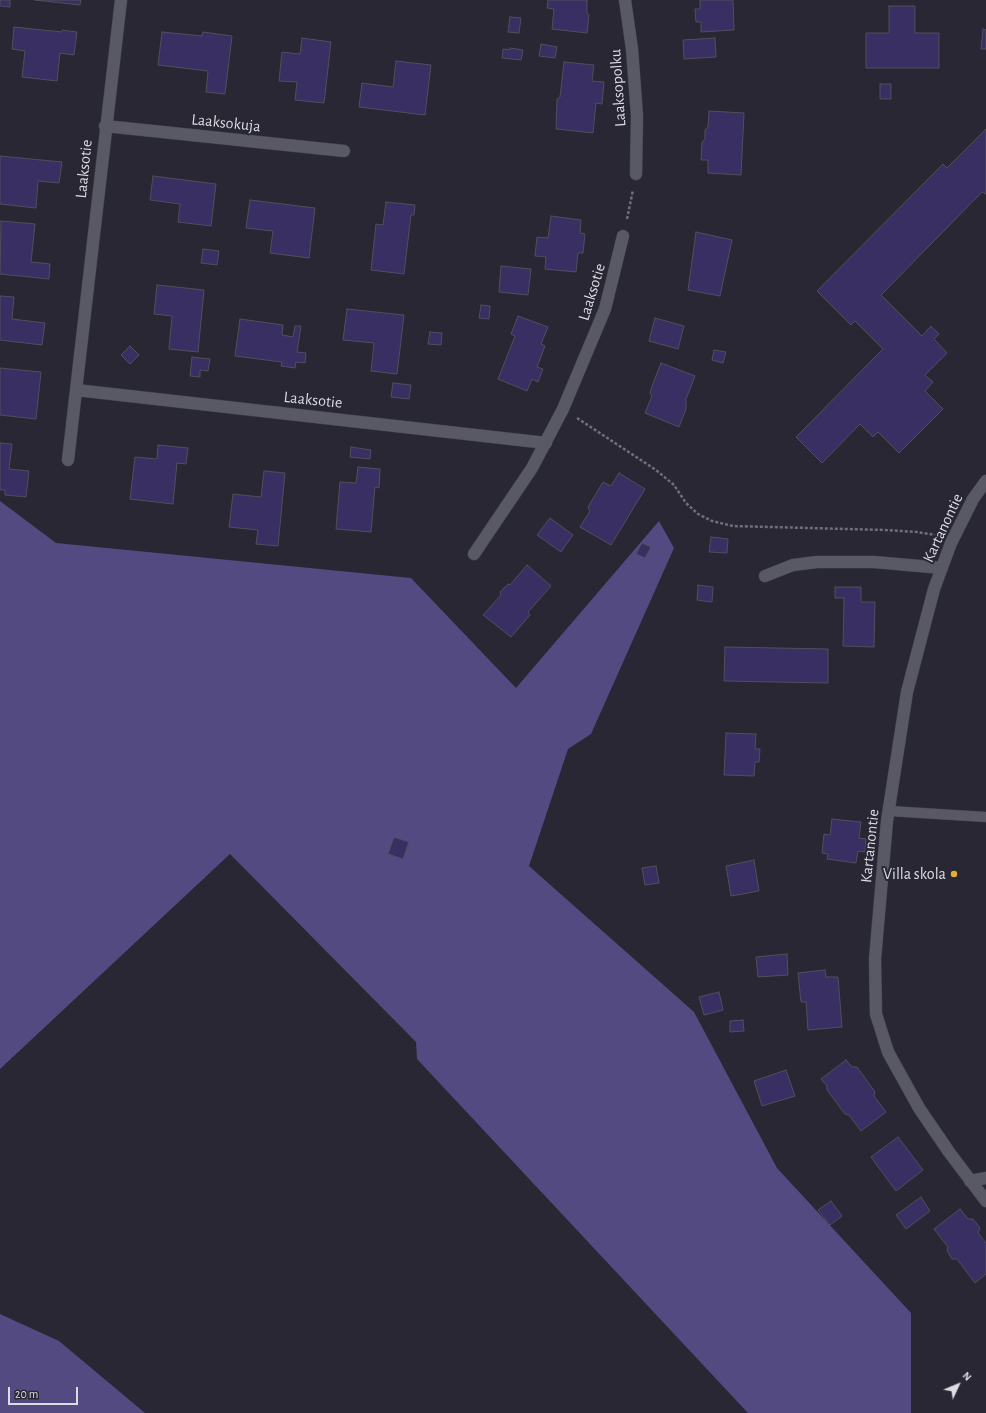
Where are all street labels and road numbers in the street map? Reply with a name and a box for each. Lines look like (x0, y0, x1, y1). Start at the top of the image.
street label: Laaksopolku (606, 48, 630, 128)
street label: Laaksokuja (190, 110, 262, 136)
street label: Laaksotie (71, 139, 97, 199)
street label: Laaksotie (574, 261, 610, 323)
street label: Laaksotie (283, 387, 343, 413)
street label: Kartanontie (919, 490, 967, 566)
street label: Kartanontie (857, 808, 883, 884)

